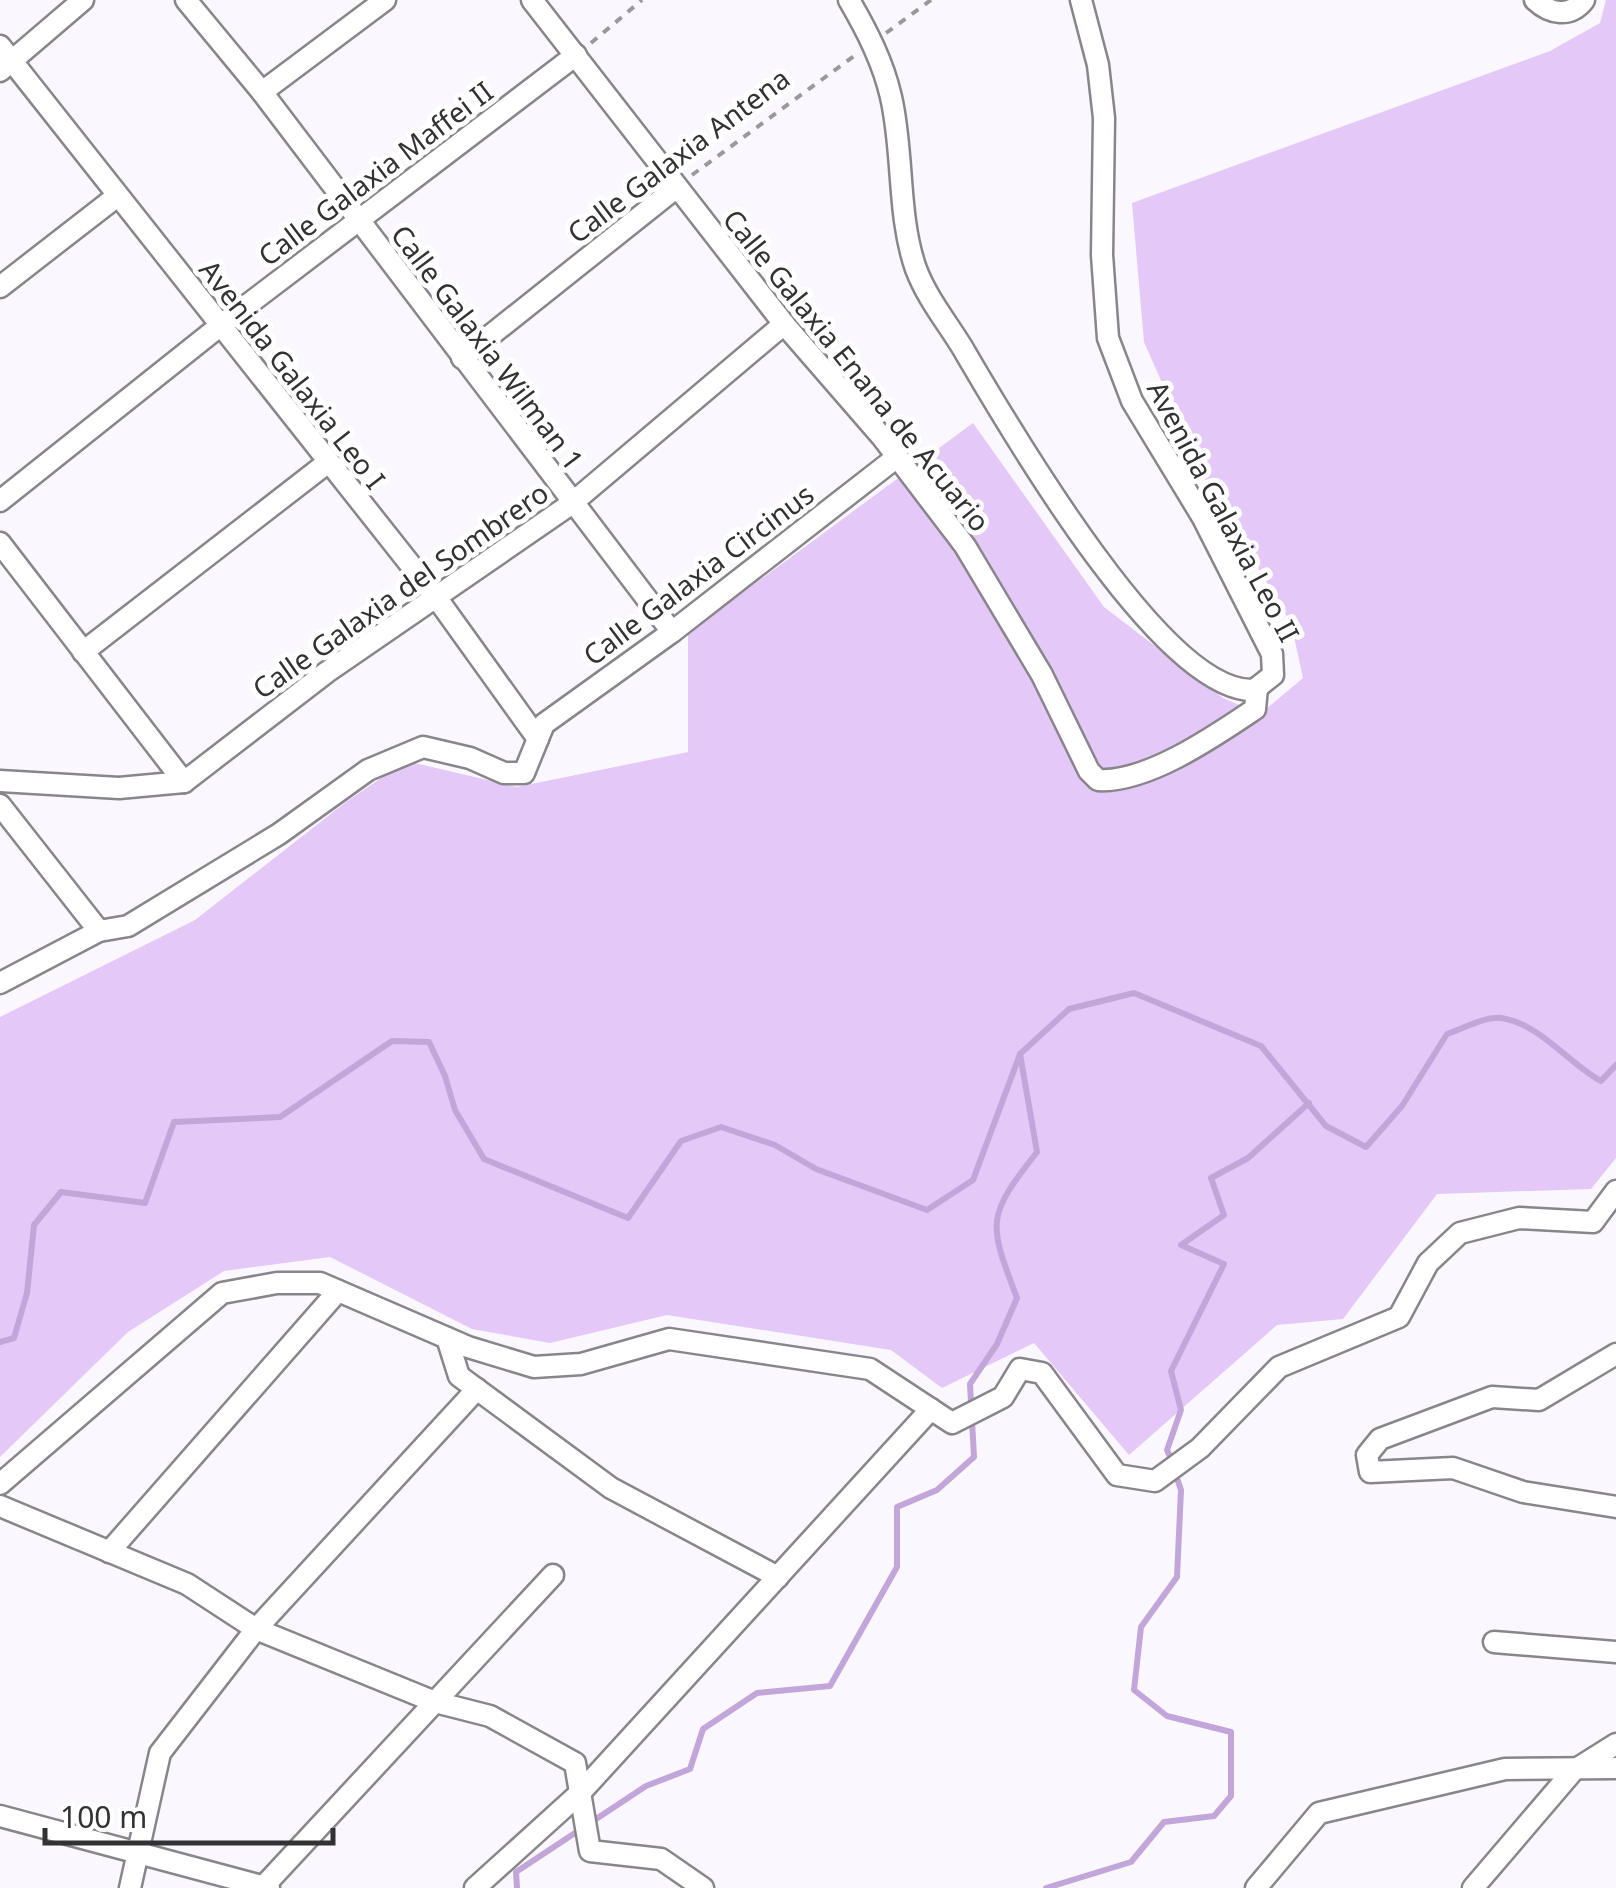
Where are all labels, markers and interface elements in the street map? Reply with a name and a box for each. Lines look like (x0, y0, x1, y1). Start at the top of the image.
street label: Calle Galaxia Antena (559, 59, 797, 251)
street label: Calle Galaxia Maffei II (250, 72, 500, 274)
street label: Calle Galaxia Enana de Acuario (715, 201, 999, 539)
street label: Calle Galaxia Wilman 1 (383, 217, 593, 477)
street label: Avenida Galaxia Leo I (192, 252, 394, 496)
street label: Avenida Galaxia Leo II (1139, 374, 1309, 648)
street label: Calle Galaxia del Sombrero (245, 473, 555, 707)
street label: Calle Galaxia Circinus (575, 475, 821, 673)
scale bar (45, 1783, 332, 1845)
text: 100 m (60, 1796, 147, 1837)

